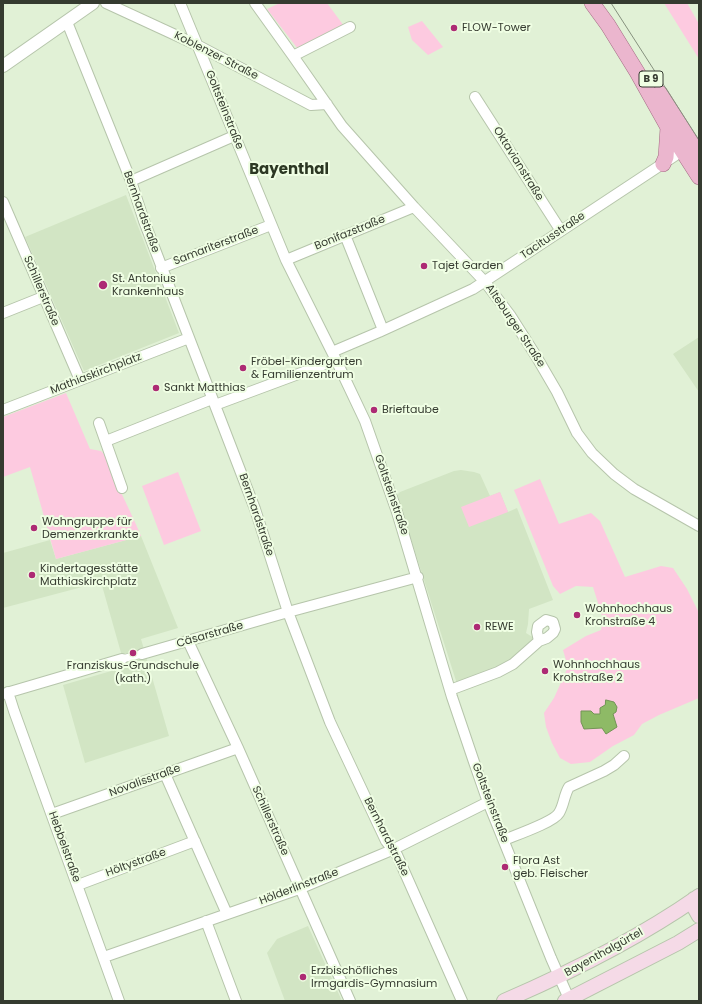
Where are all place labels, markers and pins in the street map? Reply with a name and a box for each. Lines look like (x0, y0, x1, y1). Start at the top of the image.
place label: FLOW-Tower (462, 21, 531, 35)
marker: FLOW-Tower (449, 23, 459, 33)
place label: Tajet Garden (432, 259, 503, 273)
marker: Tajet Garden (419, 261, 429, 271)
place label: St. Antonius Krankenhaus (112, 272, 184, 298)
marker: St. Antonius Krankenhaus (97, 279, 109, 291)
place label: Fröbel-Kindergarten & Familienzentrum (251, 355, 362, 381)
marker: Fröbel-Kindergarten & Familienzentrum (238, 363, 248, 373)
place label: Sankt Matthias (164, 381, 245, 395)
marker: Sankt Matthias (151, 383, 161, 393)
place label: Brieftaube (382, 403, 439, 417)
marker: Brieftaube (369, 405, 379, 415)
place label: Wohngruppe für Demenzerkrankte (42, 515, 138, 541)
marker: Wohngruppe für Demenzerkrankte (29, 523, 39, 533)
place label: Kindertagesstätte Mathiaskirchplatz (40, 562, 138, 588)
marker: Kindertagesstätte Mathiaskirchplatz (27, 570, 37, 580)
place label: Wohnhochhaus Krohstraße 4 (585, 602, 672, 628)
marker: Wohnhochhaus Krohstraße 4 (572, 610, 582, 620)
place label: REWE (485, 620, 514, 634)
marker: REWE (472, 622, 482, 632)
marker: Franziskus-Grundschule (kath.) (128, 648, 138, 658)
place label: Wohnhochhaus Krohstraße 2 (553, 658, 640, 684)
place label: Franziskus-Grundschule (kath.) (67, 659, 199, 685)
marker: Wohnhochhaus Krohstraße 2 (540, 666, 550, 676)
place label: Flora Ast geb. Fleischer (513, 854, 588, 880)
marker: Flora Ast geb. Fleischer (500, 862, 510, 872)
place label: Erzbischöfliches Irmgardis-Gymnasium (311, 964, 437, 990)
marker: Erzbischöfliches Irmgardis-Gymnasium (298, 972, 308, 982)

